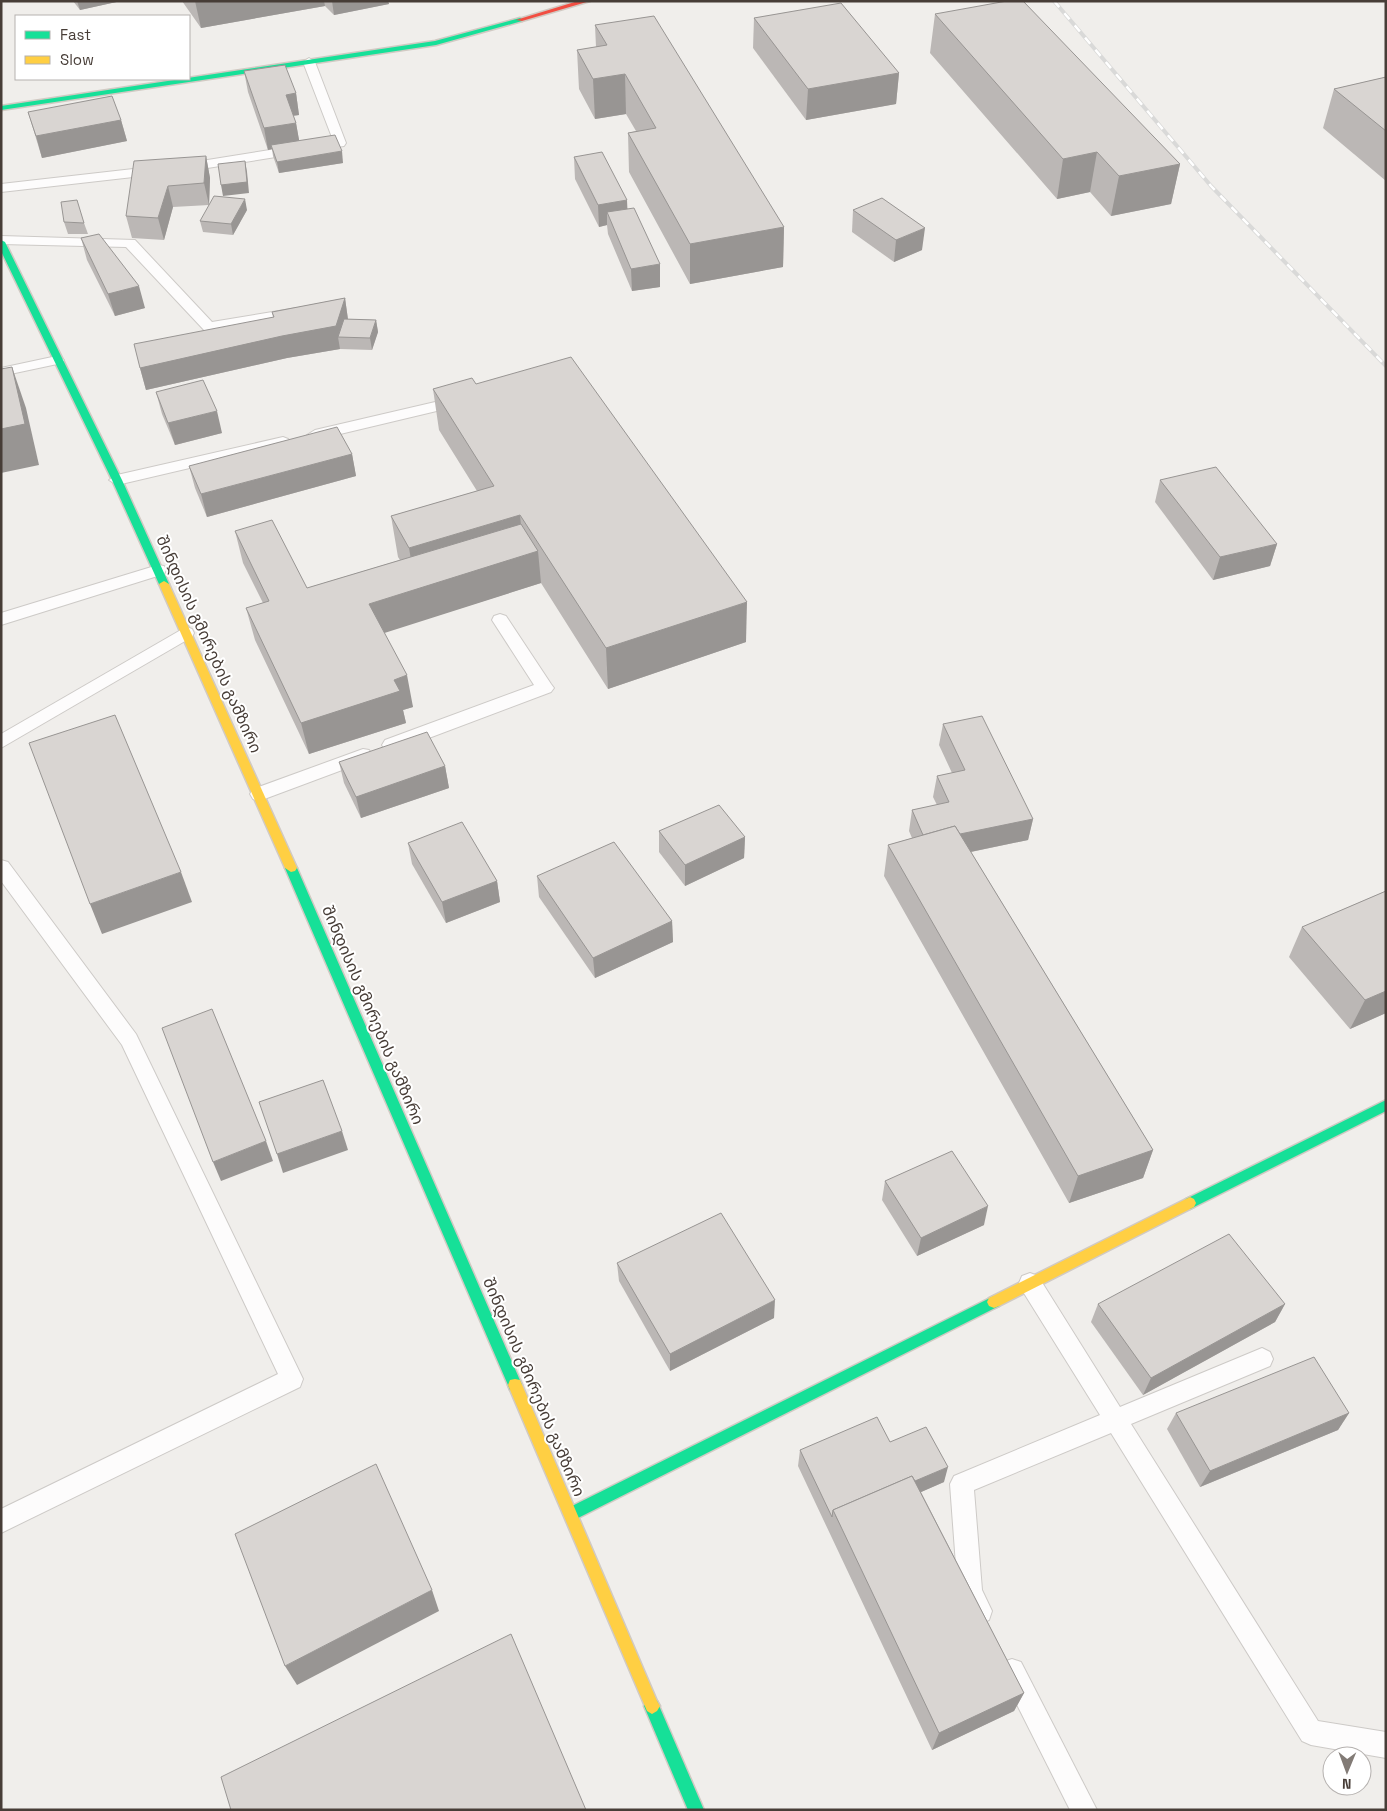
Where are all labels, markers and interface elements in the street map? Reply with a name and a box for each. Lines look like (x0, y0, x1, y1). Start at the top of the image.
legend (15, 15, 190, 80)
text: Fast (60, 25, 91, 44)
text: Slow (60, 50, 94, 69)
street label: შინდისის გმირების გამზირი (151, 532, 267, 756)
street label: შინდისის გმირების გამზირი (317, 902, 429, 1128)
street label: შინდისის გმირების გამზირი (478, 1274, 590, 1500)
north arrow (1322, 1746, 1372, 1796)
text: N (1342, 1775, 1352, 1793)

